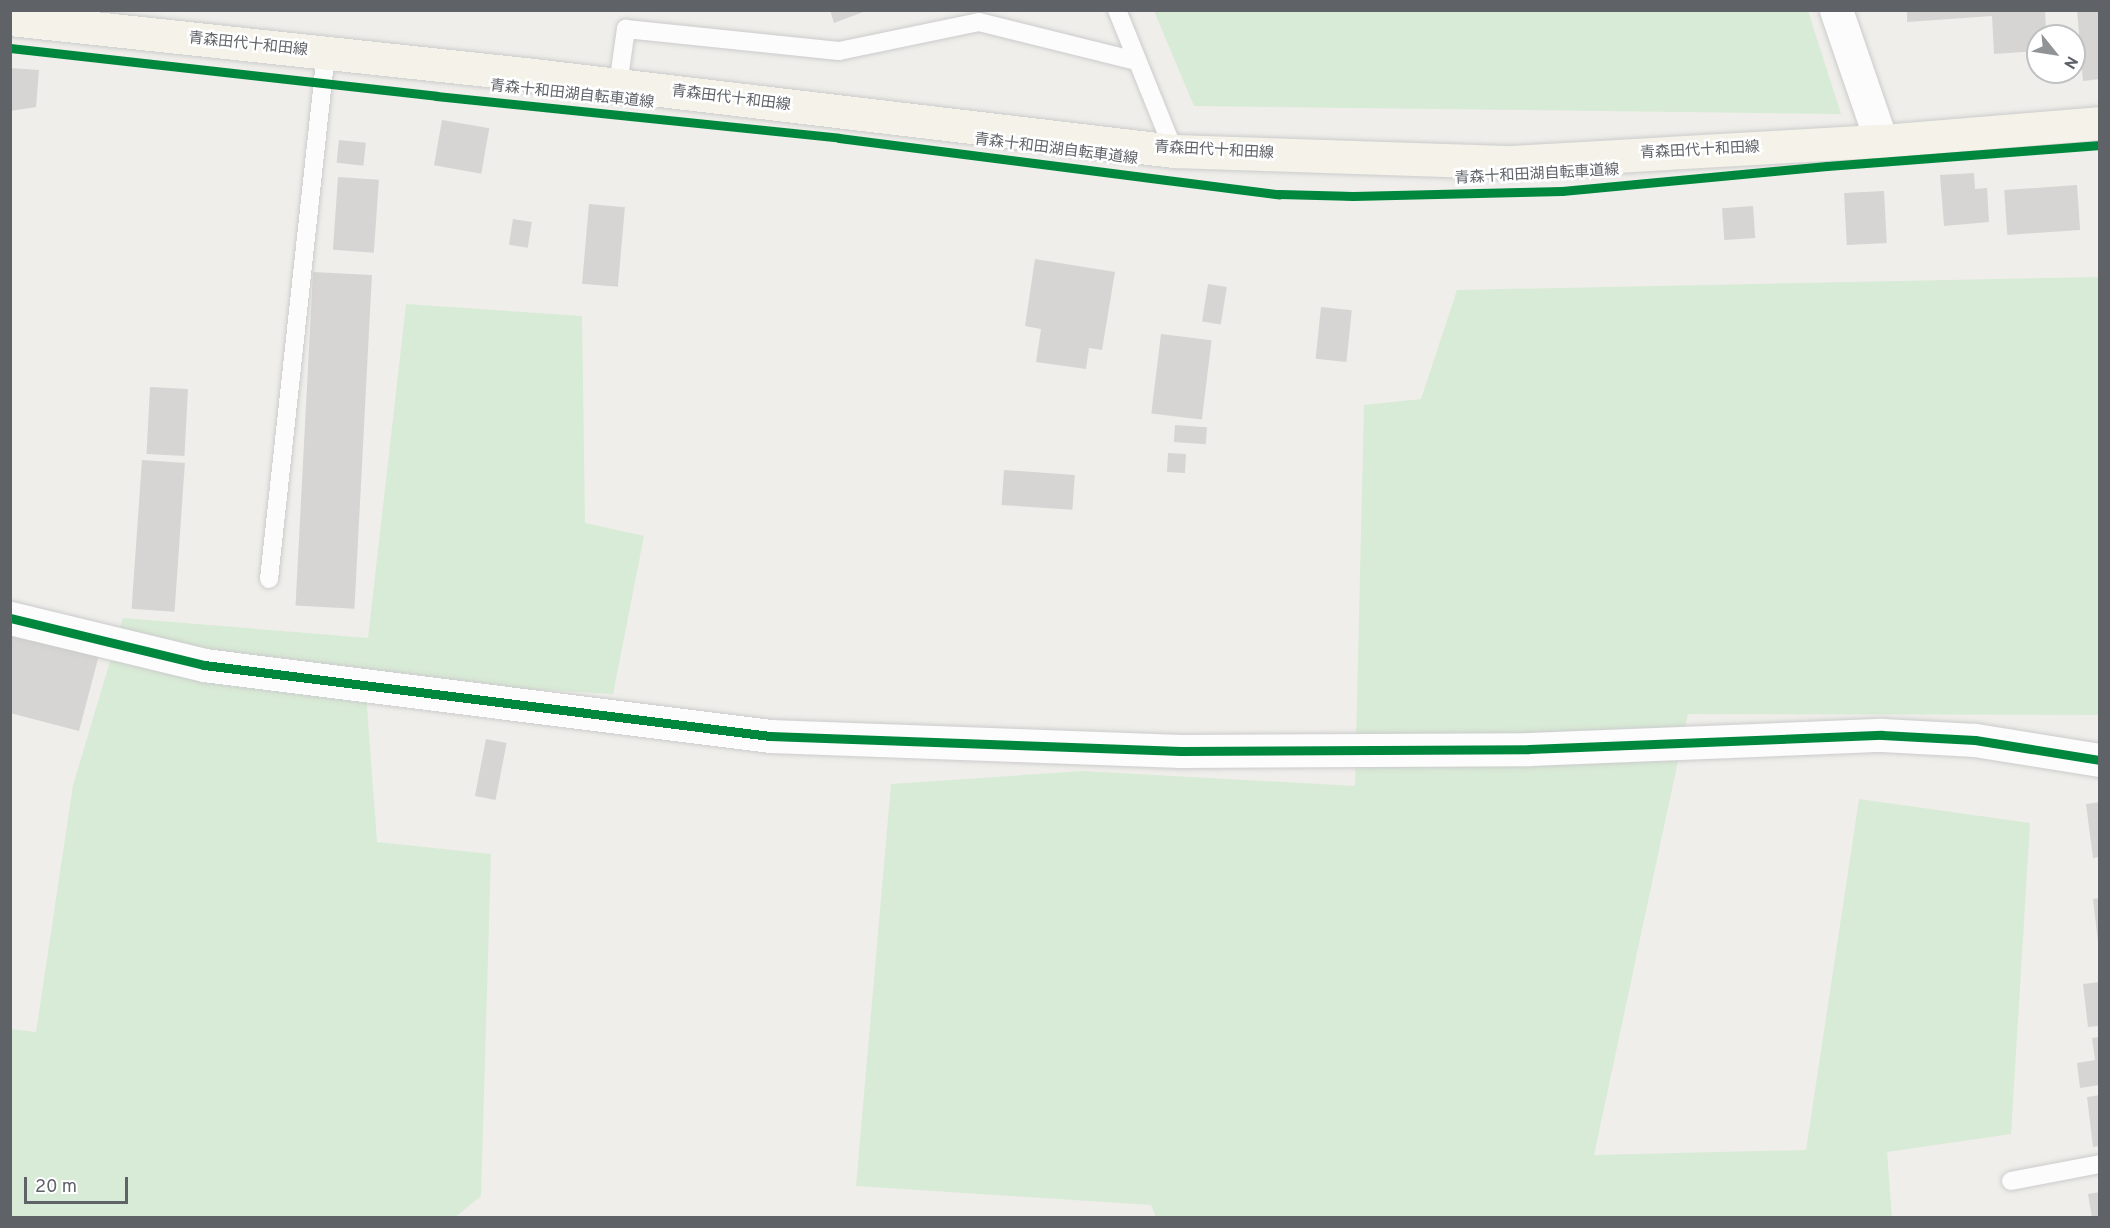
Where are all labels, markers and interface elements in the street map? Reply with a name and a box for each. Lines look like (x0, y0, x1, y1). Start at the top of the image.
north arrow (2026, 24, 2086, 84)
street label: 青森田代十和田線 (187, 30, 309, 60)
text: N (2058, 52, 2081, 72)
street label: 青森十和田湖自転車道線 (489, 77, 655, 113)
street label: 青森田代十和田線 (670, 83, 792, 115)
street label: 青森十和田湖自転車道線 (973, 131, 1139, 169)
street label: 青森田代十和田線 (1154, 139, 1274, 163)
street label: 青森田代十和田線 (1640, 139, 1760, 163)
street label: 青森十和田湖自転車道線 (1454, 162, 1620, 188)
scale bar (27, 1165, 130, 1203)
text: 20 m (35, 1176, 77, 1199)

